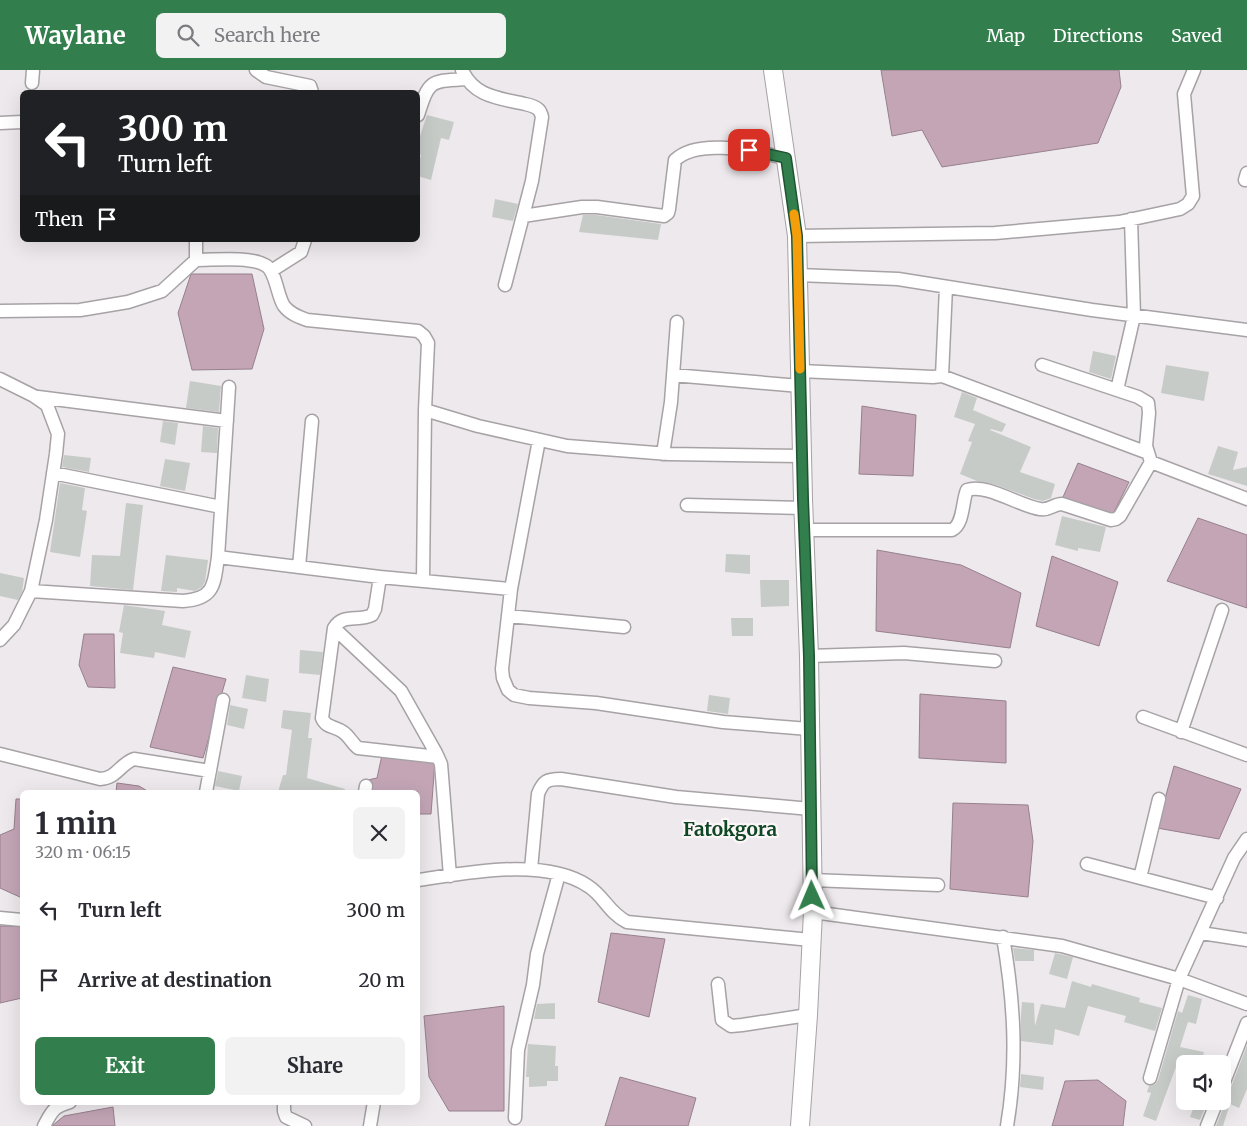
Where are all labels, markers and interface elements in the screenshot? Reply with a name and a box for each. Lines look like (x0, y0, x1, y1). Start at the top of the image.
search box (156, 13, 506, 58)
text: Waylane (25, 20, 126, 51)
icon: search (174, 21, 202, 49)
text: Search here (214, 23, 320, 47)
text: Map (987, 24, 1025, 47)
text: Directions (1053, 24, 1143, 47)
text: Saved (1171, 24, 1222, 47)
text: 300 m (118, 107, 228, 151)
icon: left (35, 110, 100, 175)
pin (728, 129, 770, 171)
icon: arrive (735, 136, 763, 164)
text: Turn left (118, 150, 212, 178)
icon: arrive (93, 205, 121, 233)
text: Then (35, 207, 83, 231)
text: 1 min (35, 804, 117, 842)
button: close (353, 807, 405, 859)
district label: Fatokgora (683, 817, 777, 841)
text: 320 m · 06:15 (35, 842, 131, 862)
position arrow (785, 869, 837, 921)
icon: left (35, 896, 63, 924)
text: Turn left (78, 898, 162, 922)
text: 300 m (346, 898, 405, 922)
icon: arrive (35, 966, 63, 994)
text: Arrive at destination (78, 968, 272, 992)
text: 20 m (358, 968, 405, 992)
button: Exit (35, 1037, 215, 1095)
button: Share (225, 1037, 405, 1095)
map controls (1176, 1055, 1231, 1110)
button: sound (1176, 1055, 1231, 1110)

